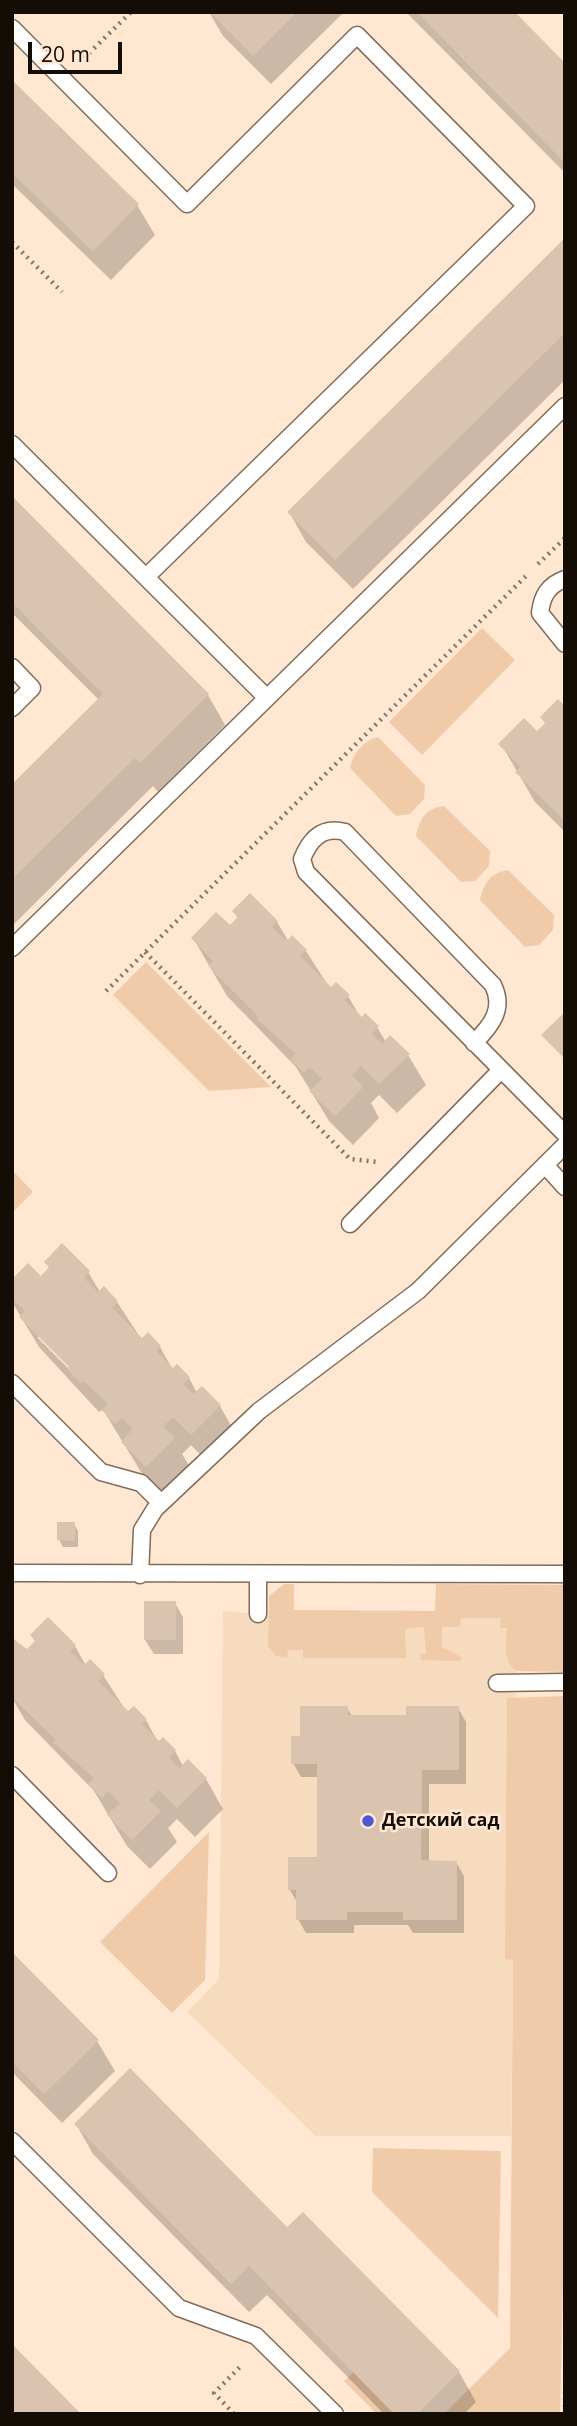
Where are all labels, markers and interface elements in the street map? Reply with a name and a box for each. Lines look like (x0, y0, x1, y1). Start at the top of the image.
scale bar (32, 28, 126, 72)
text: 20 m (41, 40, 90, 68)
place label: Детский сад (382, 1810, 499, 1832)
marker: Детский сад (360, 1813, 376, 1829)

